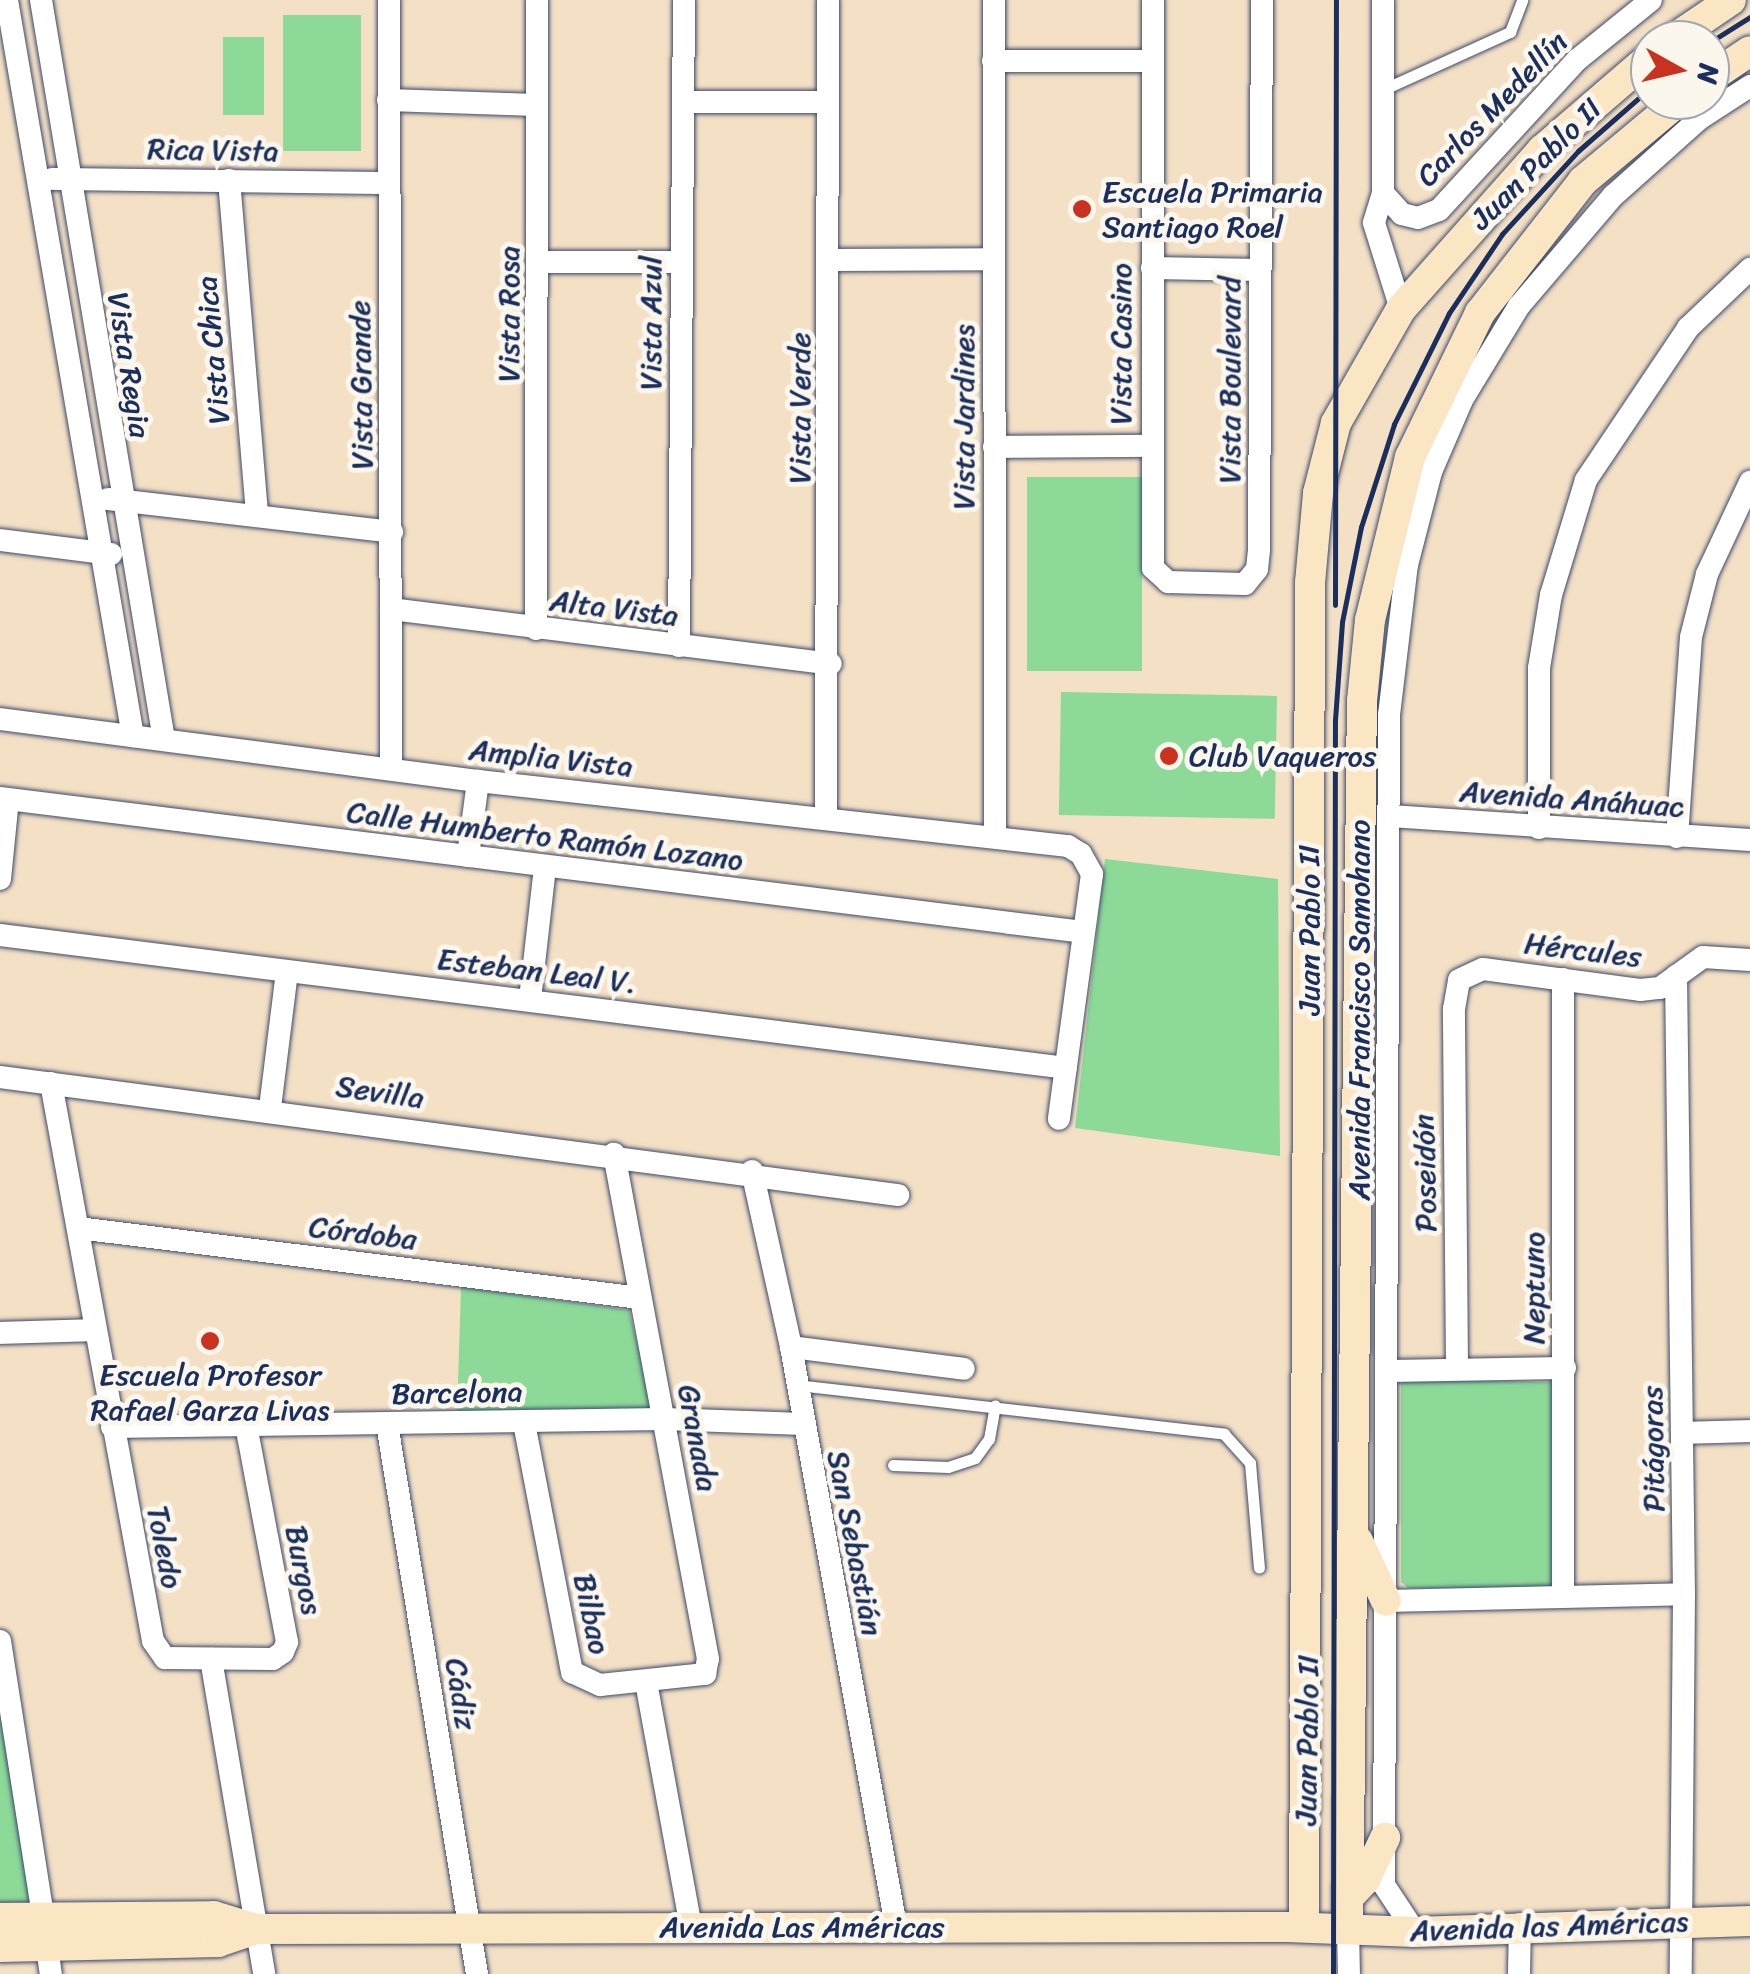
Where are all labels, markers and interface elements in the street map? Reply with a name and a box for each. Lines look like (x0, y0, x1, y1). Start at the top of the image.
north arrow (1630, 20, 1730, 120)
street label: Carlos Medellín (1409, 24, 1575, 194)
text: N (1683, 61, 1734, 87)
street label: Juan Pablo II (1463, 91, 1609, 237)
street label: Rica Vista (147, 131, 279, 169)
place label: Escuela Primaria Santiago Roel (1102, 174, 1323, 244)
marker: Escuela Primaria Santiago Roel (1071, 198, 1093, 220)
street label: Vista Rosa (491, 245, 527, 383)
street label: Vista Azul (633, 256, 669, 390)
street label: Vista Casino (1103, 263, 1139, 425)
street label: Vista Chica (189, 274, 237, 426)
street label: Vista Boulevard (1212, 277, 1248, 483)
street label: Vista Regia (100, 289, 158, 441)
street label: Vista Grande (342, 300, 380, 470)
street label: Vista Jardines (946, 324, 982, 510)
street label: Vista Verde (782, 333, 818, 483)
street label: Alta Vista (546, 582, 682, 634)
street label: Amplia Vista (466, 731, 636, 785)
place label: Club Vaqueros (1189, 738, 1372, 774)
marker: Club Vaqueros (1158, 745, 1180, 767)
street label: Avenida Anáhuac (1459, 773, 1685, 825)
street label: Calle Humberto Ramón Lozano (345, 794, 745, 878)
street label: Avenida Francisco Samohano (1341, 819, 1377, 1201)
street label: Juan Pablo II (1291, 844, 1327, 1016)
street label: Hércules (1522, 925, 1644, 975)
street label: Esteban Leal V. (436, 941, 638, 1001)
street label: Sevilla (334, 1068, 426, 1116)
street label: Poseidón (1406, 1114, 1444, 1232)
street label: Córdoba (307, 1209, 419, 1257)
street label: Neptuno (1516, 1232, 1552, 1344)
marker: Escuela Profesor Rafael Garza Livas (199, 1330, 221, 1352)
place label: Escuela Profesor Rafael Garza Livas (90, 1357, 330, 1428)
street label: Barcelona (391, 1374, 523, 1412)
street label: Granada (670, 1381, 726, 1495)
street label: Pitágoras (1634, 1386, 1672, 1512)
street label: San Sebastián (819, 1447, 891, 1639)
street label: Toledo (139, 1502, 191, 1592)
street label: Burgos (278, 1522, 330, 1618)
street label: Bilbao (566, 1570, 618, 1658)
street label: Juan Pablo II (1288, 1654, 1326, 1826)
street label: Cádiz (438, 1656, 484, 1732)
street label: Avenida las Américas (1408, 1903, 1690, 1949)
street label: Avenida Las Américas (659, 1909, 945, 1945)

